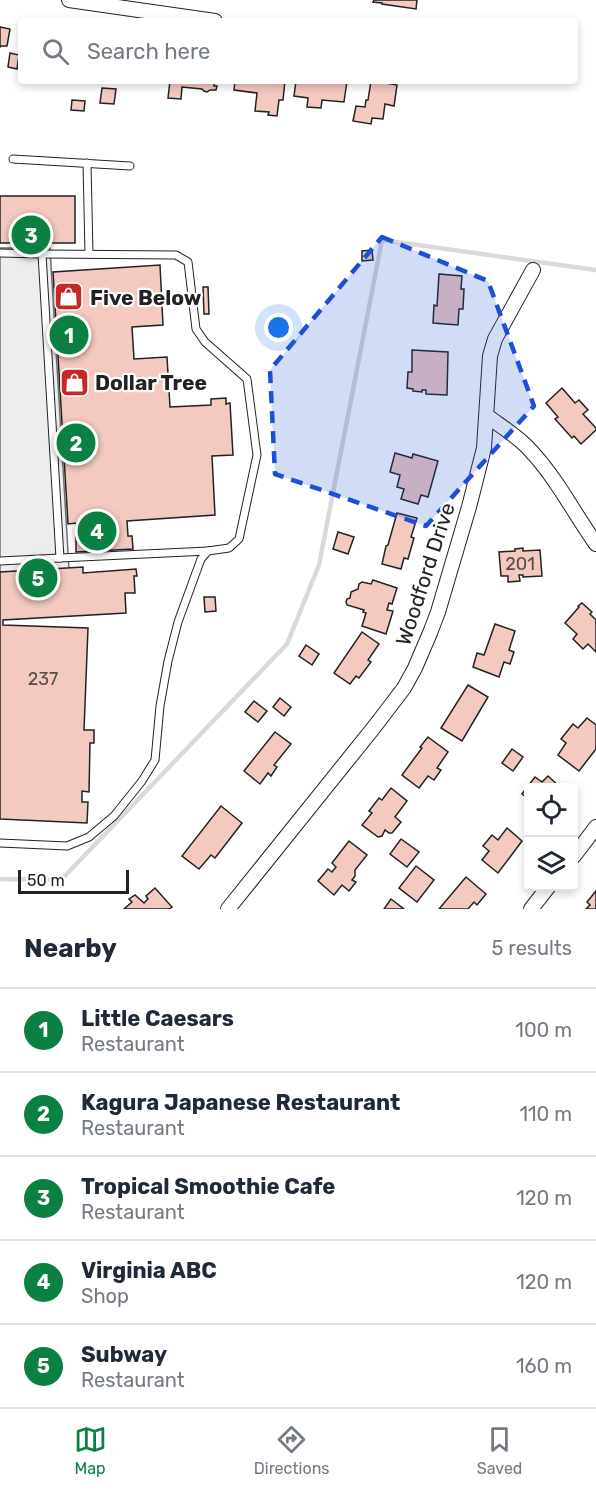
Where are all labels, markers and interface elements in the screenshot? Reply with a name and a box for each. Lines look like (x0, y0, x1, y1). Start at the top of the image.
search box (18, 18, 578, 84)
icon: search (39, 35, 72, 68)
text: Search here (87, 38, 210, 65)
pin: 3 (12, 212, 51, 258)
shop icon: Five Below (53, 281, 85, 313)
place label: Five Below (90, 285, 202, 310)
pin: 1 (50, 312, 88, 358)
your location (264, 313, 293, 342)
shop icon: Dollar Tree (58, 366, 90, 398)
place label: Dollar Tree (95, 370, 207, 395)
pin: 2 (56, 420, 96, 466)
street label: Woodford Drive (390, 499, 460, 649)
pin: 4 (78, 508, 116, 554)
house number: 201 (505, 553, 535, 575)
pin: 5 (18, 556, 57, 600)
house number: 237 (28, 668, 58, 690)
map controls (524, 783, 578, 891)
button: locate (524, 783, 578, 837)
button: layers (524, 837, 578, 891)
scale bar (18, 867, 129, 894)
text: 50 m (27, 871, 65, 890)
text: Nearby (24, 933, 117, 964)
text: 5 results (491, 936, 572, 960)
text: Little Caesars (81, 1005, 234, 1032)
text: 1 (39, 1018, 48, 1042)
text: 100 m (515, 1018, 572, 1042)
text: Restaurant (81, 1032, 185, 1056)
text: Kagura Japanese Restaurant (81, 1089, 400, 1116)
text: 2 (37, 1102, 50, 1126)
text: 110 m (520, 1102, 572, 1126)
text: Restaurant (81, 1116, 185, 1140)
text: Tropical Smoothie Cafe (81, 1173, 335, 1200)
text: 3 (37, 1186, 50, 1210)
text: 120 m (516, 1186, 572, 1210)
text: Restaurant (81, 1200, 185, 1224)
text: Virginia ABC (81, 1257, 217, 1284)
text: 4 (37, 1270, 50, 1294)
text: 120 m (516, 1270, 572, 1294)
text: Shop (81, 1284, 129, 1308)
text: Subway (81, 1341, 167, 1368)
text: 5 (37, 1354, 50, 1378)
text: 160 m (516, 1354, 572, 1378)
text: Restaurant (81, 1368, 185, 1392)
tab: Map (74, 1423, 107, 1478)
tab: Directions (254, 1423, 330, 1478)
tab: Saved (477, 1423, 522, 1478)

